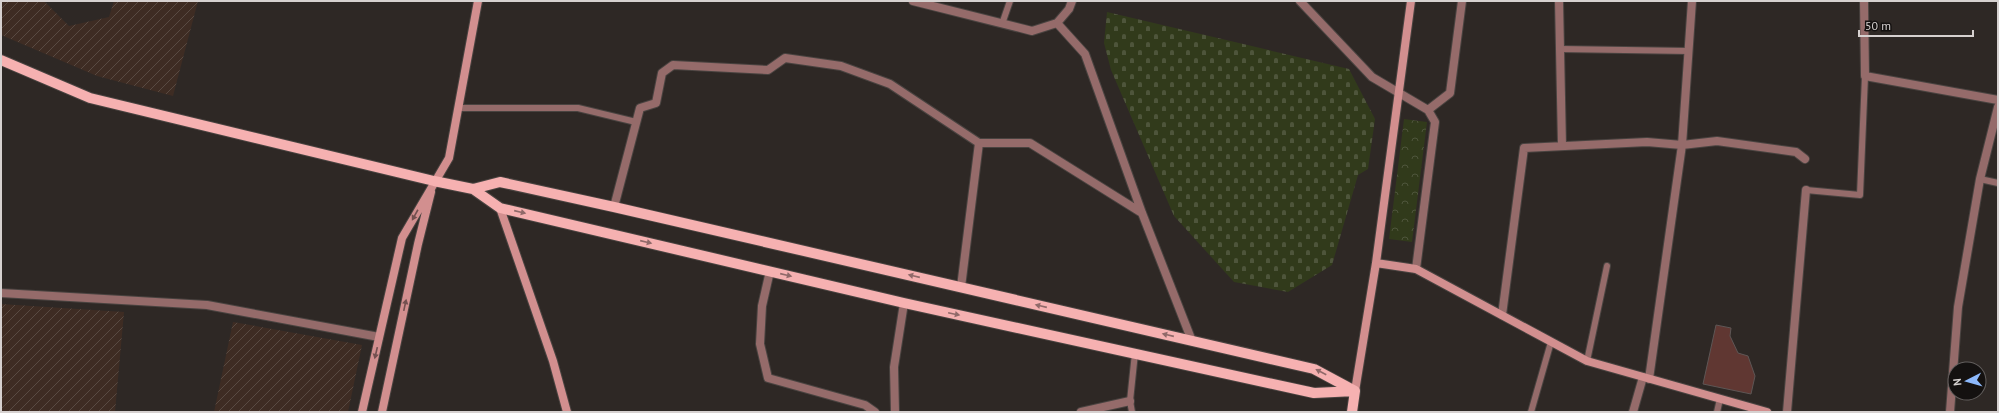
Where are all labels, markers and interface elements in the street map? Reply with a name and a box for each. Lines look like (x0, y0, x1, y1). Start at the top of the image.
scale bar (1859, 12, 1973, 38)
text: 50 m (1865, 18, 1891, 33)
one-way arrow (411, 210, 418, 221)
one-way arrow (514, 210, 526, 216)
one-way arrow (640, 239, 652, 245)
one-way arrow (780, 273, 793, 279)
one-way arrow (908, 273, 921, 279)
one-way arrow (402, 299, 408, 312)
one-way arrow (1035, 302, 1047, 308)
one-way arrow (948, 311, 960, 317)
one-way arrow (1161, 332, 1174, 338)
one-way arrow (372, 347, 378, 359)
north arrow (1947, 361, 1987, 401)
one-way arrow (1315, 369, 1327, 376)
text: N (1950, 378, 1964, 386)

